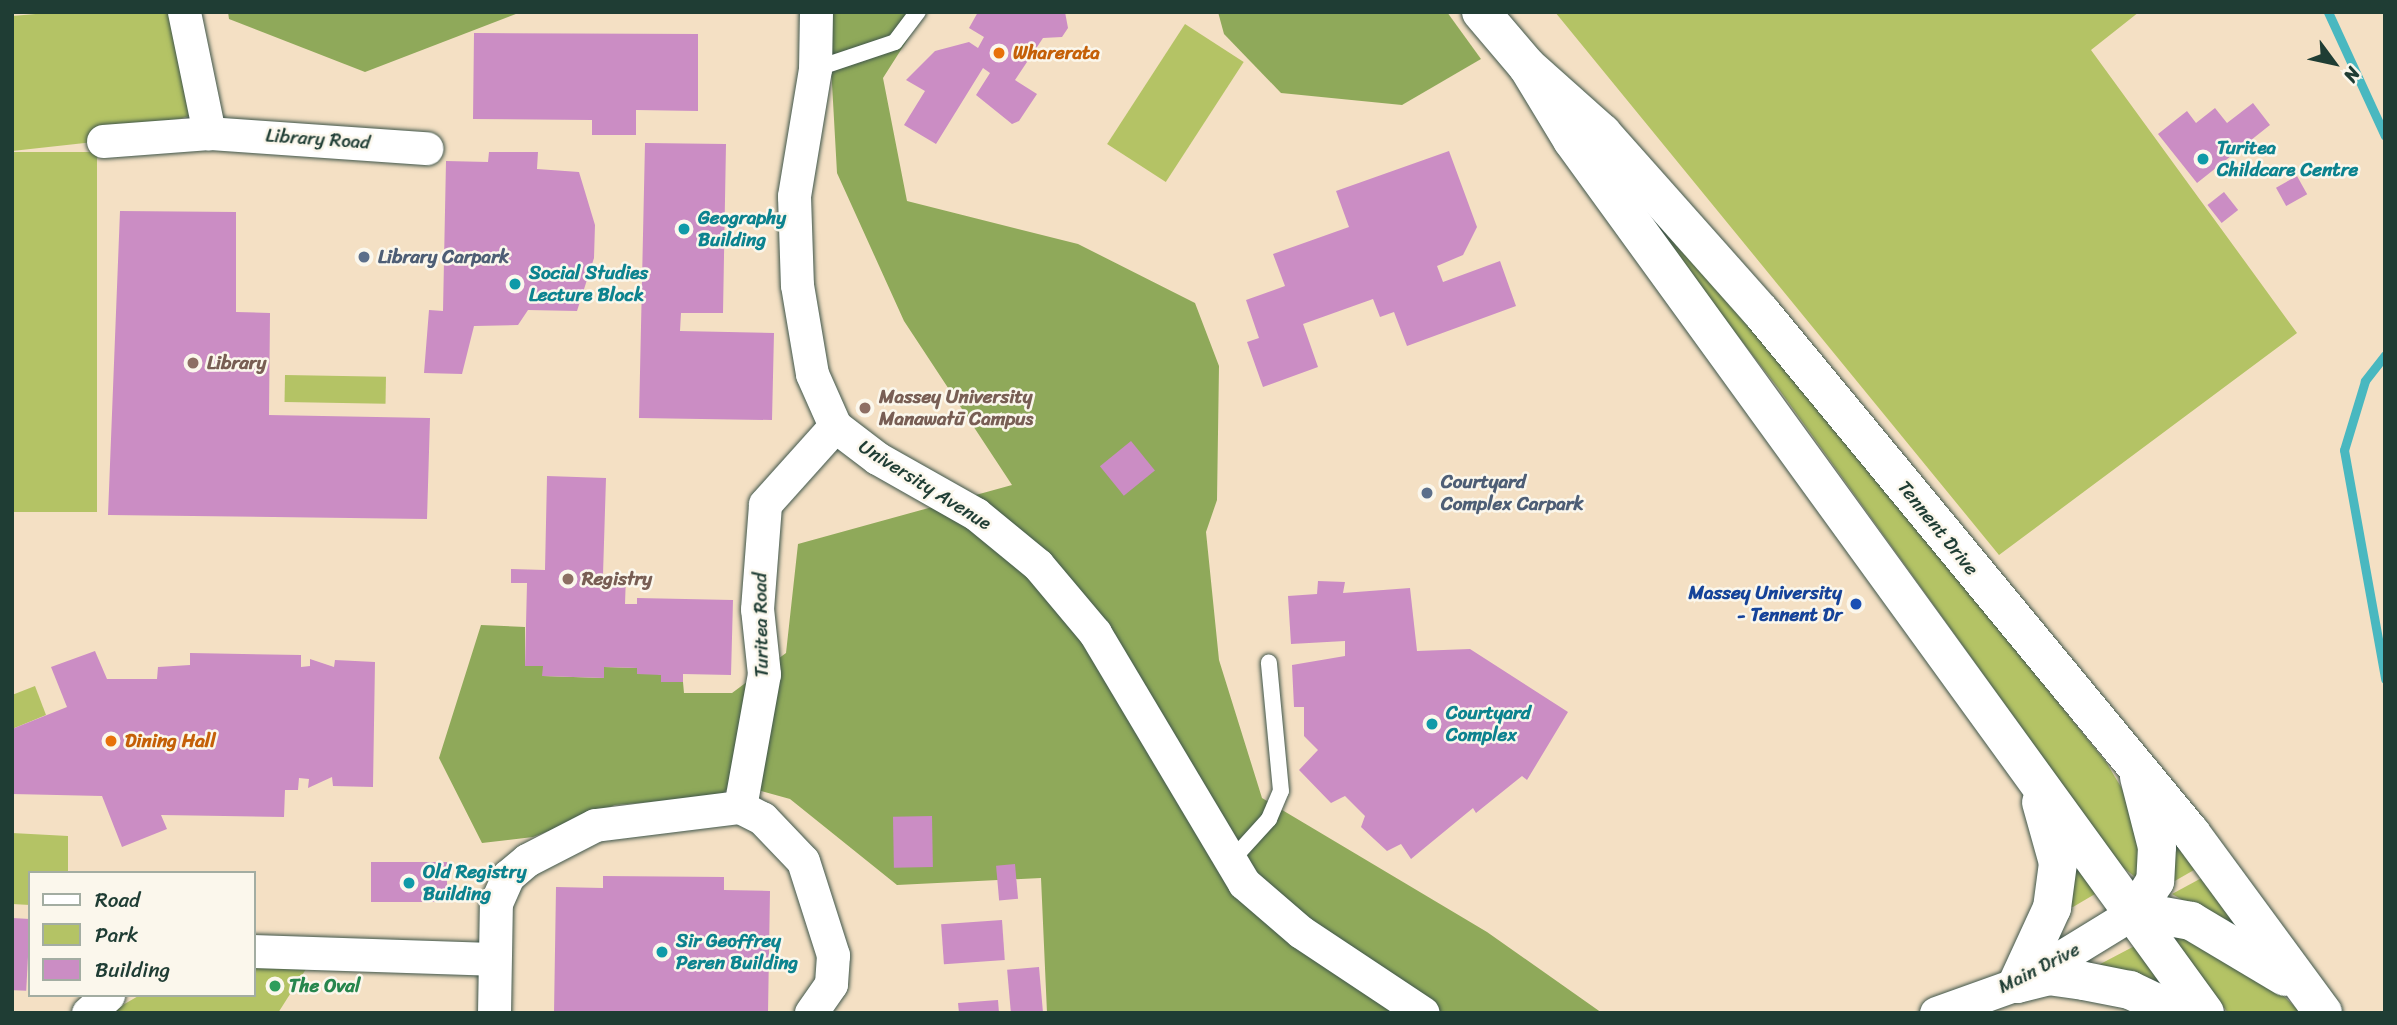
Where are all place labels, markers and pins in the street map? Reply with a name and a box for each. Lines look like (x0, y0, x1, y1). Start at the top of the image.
place label: Wharerata (1013, 42, 1100, 64)
marker: Wharerata (991, 45, 1007, 61)
place label: Turitea Childcare Centre (2217, 137, 2358, 181)
marker: Turitea Childcare Centre (2195, 151, 2211, 167)
place label: Geography Building (698, 207, 786, 251)
marker: Geography Building (676, 221, 692, 237)
place label: Library Carpark (378, 246, 509, 268)
marker: Library Carpark (356, 249, 372, 265)
place label: Social Studies Lecture Block (529, 262, 648, 306)
marker: Social Studies Lecture Block (507, 276, 523, 292)
place label: Library (207, 352, 266, 374)
marker: Library (185, 355, 201, 371)
place label: Massey University Manawatū Campus (879, 386, 1033, 430)
marker: Massey University Manawatū Campus (857, 400, 873, 416)
place label: Courtyard Complex Carpark (1441, 471, 1584, 515)
marker: Courtyard Complex Carpark (1419, 485, 1435, 501)
place label: Registry (582, 568, 652, 590)
marker: Registry (560, 571, 576, 587)
place label: Massey University - Tennent Dr (1689, 582, 1842, 626)
marker: Massey University - Tennent Dr (1848, 596, 1864, 612)
place label: Courtyard Complex (1446, 702, 1531, 746)
marker: Courtyard Complex (1424, 716, 1440, 732)
place label: Dining Hall (125, 730, 216, 752)
marker: Dining Hall (103, 733, 119, 749)
place label: Old Registry Building (423, 861, 526, 905)
marker: Old Registry Building (401, 875, 417, 891)
place label: Sir Geoffrey Peren Building (676, 930, 798, 974)
marker: Sir Geoffrey Peren Building (654, 944, 670, 960)
place label: The Oval (289, 975, 360, 997)
marker: The Oval (267, 978, 283, 994)

